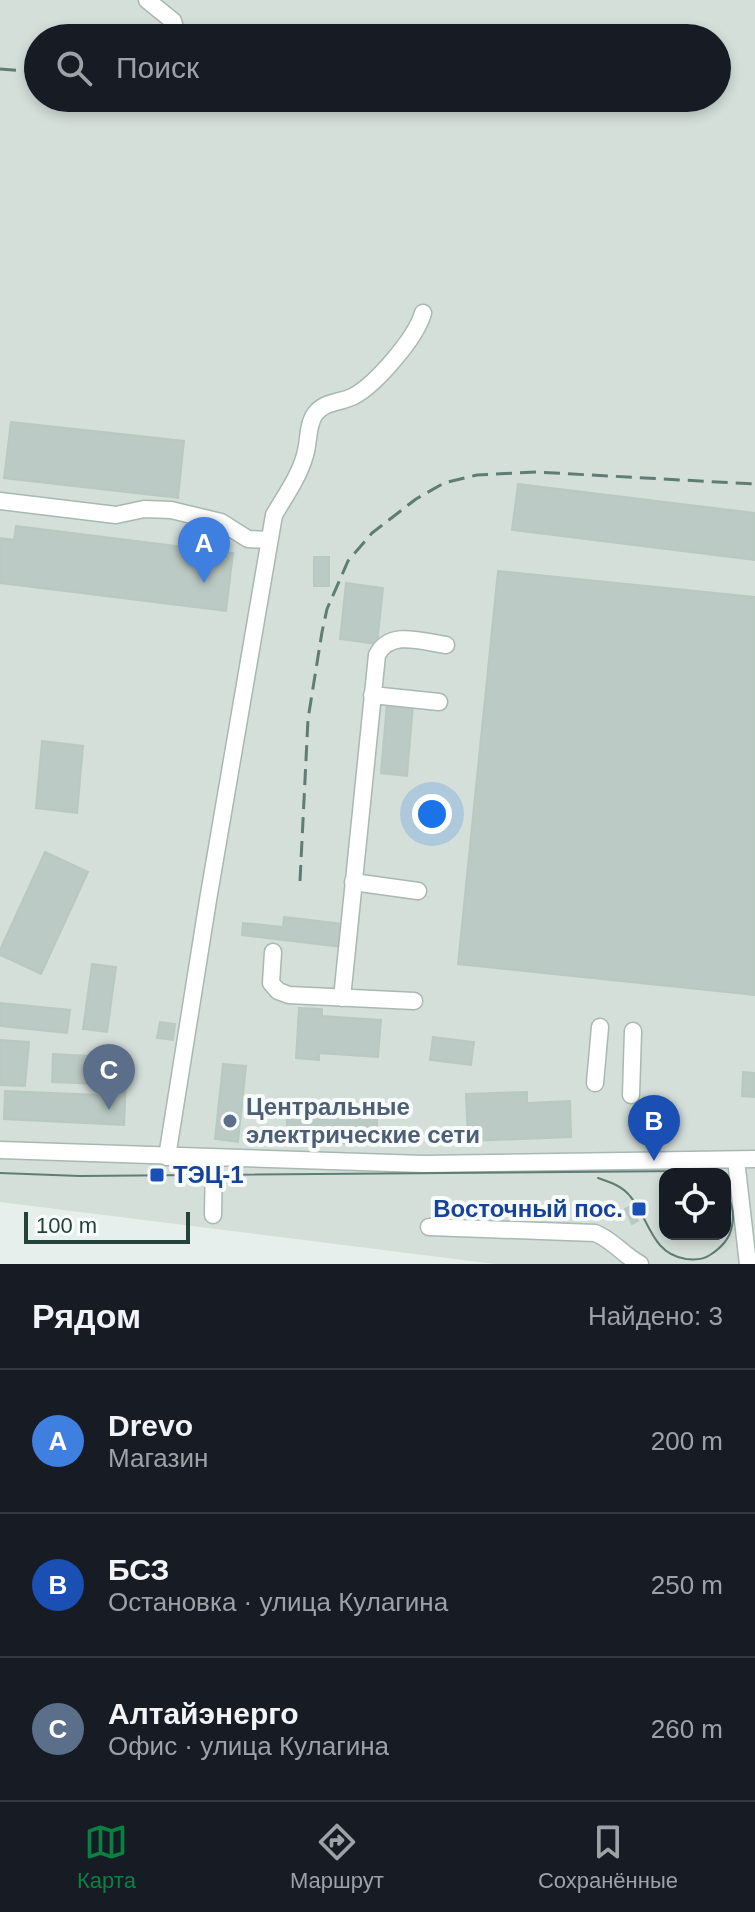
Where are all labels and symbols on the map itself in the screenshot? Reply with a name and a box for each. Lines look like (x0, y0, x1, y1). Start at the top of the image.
pin: A (178, 517, 230, 583)
your location (412, 794, 452, 834)
pin: C (83, 1044, 135, 1110)
place label: Центральные электрические сети (246, 1093, 480, 1148)
pin: B (628, 1095, 680, 1161)
marker: Центральные электрические сети (221, 1112, 239, 1130)
place label: ТЭЦ-1 (173, 1161, 244, 1188)
marker: ТЭЦ-1 (148, 1166, 166, 1184)
place label: Восточный пос. (433, 1195, 623, 1222)
marker: Восточный пос. (630, 1200, 648, 1218)
scale bar (24, 1208, 190, 1244)

